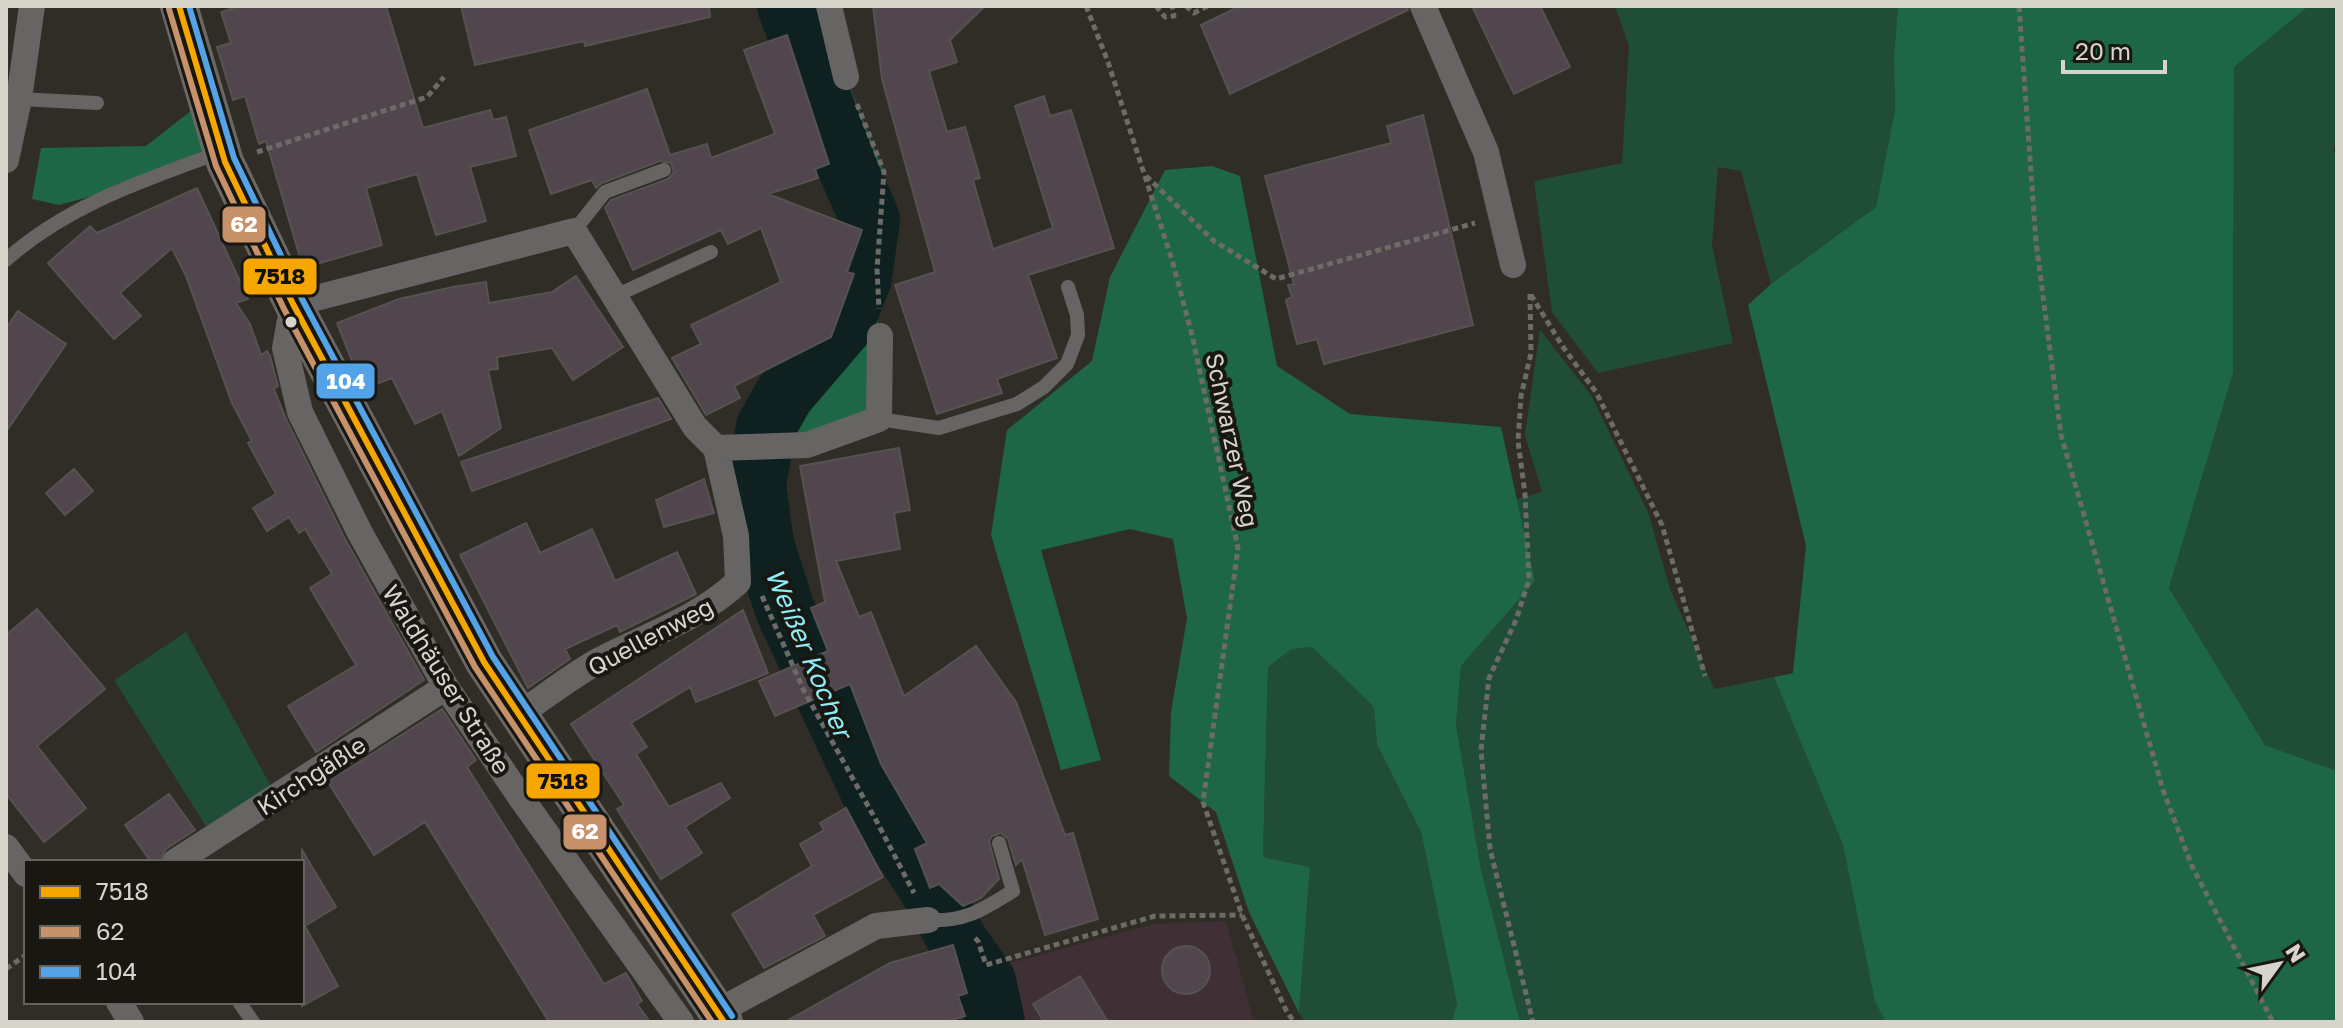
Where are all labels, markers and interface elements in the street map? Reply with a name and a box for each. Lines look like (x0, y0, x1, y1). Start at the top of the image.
scale bar (2063, 24, 2165, 74)
text: 20 m (2075, 36, 2131, 65)
line badge: 62 (221, 205, 267, 244)
text: 62 (230, 210, 258, 237)
line badge: 7518 (242, 257, 318, 296)
text: 7518 (255, 262, 305, 289)
unlabelled marker (283, 314, 299, 330)
street label: Schwarzer Weg (1200, 350, 1266, 530)
line badge: 104 (315, 362, 376, 400)
text: 104 (326, 367, 366, 394)
water label: Weißer Kocher (759, 564, 860, 746)
street label: Waldhäuser Straße (377, 579, 517, 779)
street label: Quellenweg (582, 591, 718, 681)
street label: Kirchgäßle (251, 729, 371, 821)
line badge: 7518 (525, 762, 601, 800)
text: 7518 (538, 767, 588, 794)
line badge: 62 (562, 813, 608, 851)
text: 62 (571, 817, 599, 844)
legend (24, 860, 304, 1004)
text: 7518 (96, 876, 149, 905)
text: 62 (96, 916, 124, 945)
north arrow (2239, 924, 2319, 1004)
text: N (2280, 938, 2312, 967)
text: 104 (96, 956, 137, 985)

